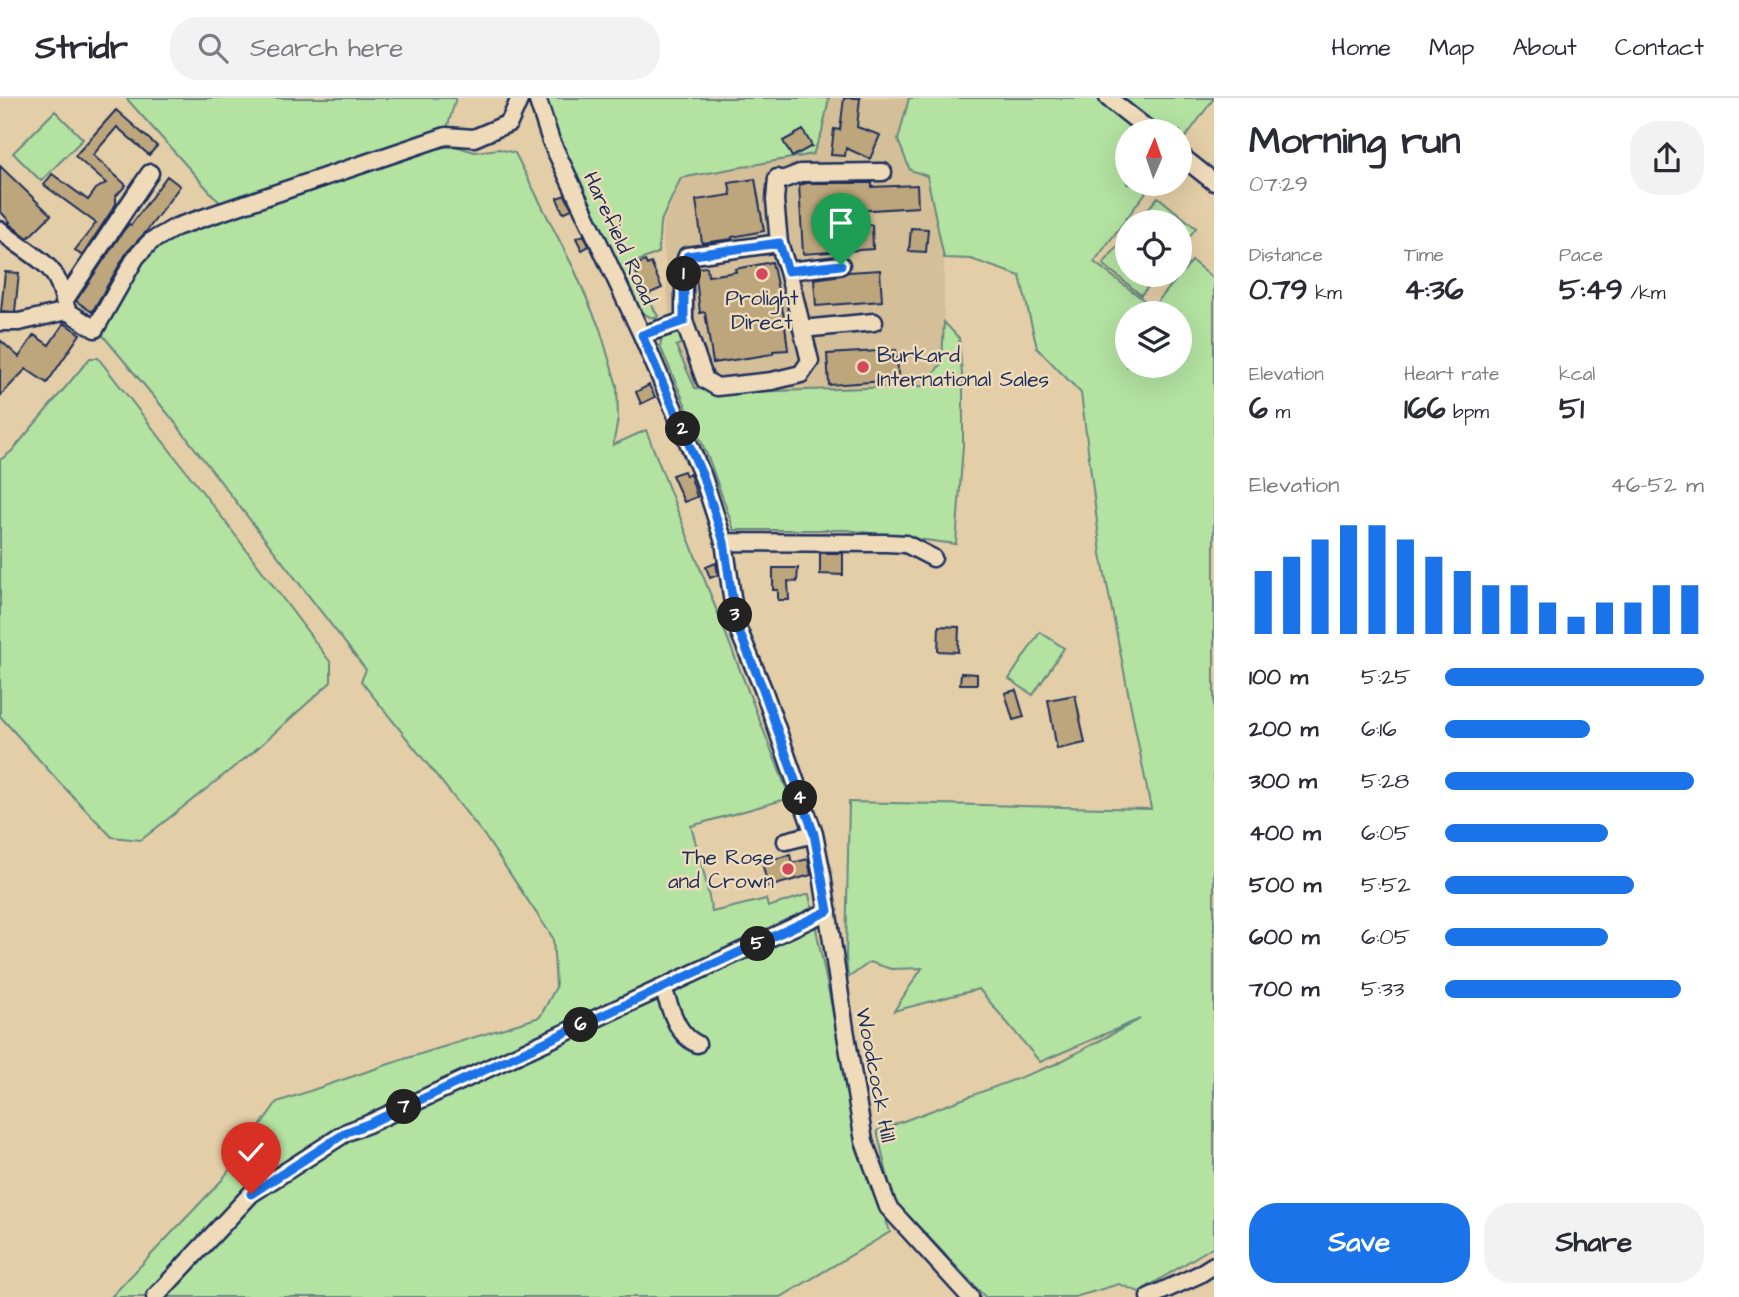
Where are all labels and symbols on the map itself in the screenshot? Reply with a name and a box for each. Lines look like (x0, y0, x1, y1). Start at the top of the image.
north arrow (1115, 119, 1192, 196)
street label: Harefield Road (576, 167, 663, 310)
pin (811, 193, 871, 265)
pin: 1 (666, 256, 702, 292)
marker: Prolight Direct (754, 266, 770, 282)
place label: Prolight Direct (726, 284, 799, 337)
place label: Burkard International Sales (877, 341, 1049, 394)
marker: Burkard International Sales (855, 359, 871, 375)
pin: 2 (666, 412, 700, 446)
pin: 3 (718, 598, 752, 632)
pin: 4 (782, 780, 818, 816)
place label: The Rose and Crown (668, 843, 774, 896)
marker: The Rose and Crown (780, 861, 796, 877)
pin: 5 (740, 926, 776, 962)
street label: Woodcock Hill (848, 1005, 903, 1145)
pin: 6 (564, 1007, 598, 1042)
pin: 7 (386, 1090, 422, 1124)
pin (221, 1122, 281, 1194)

